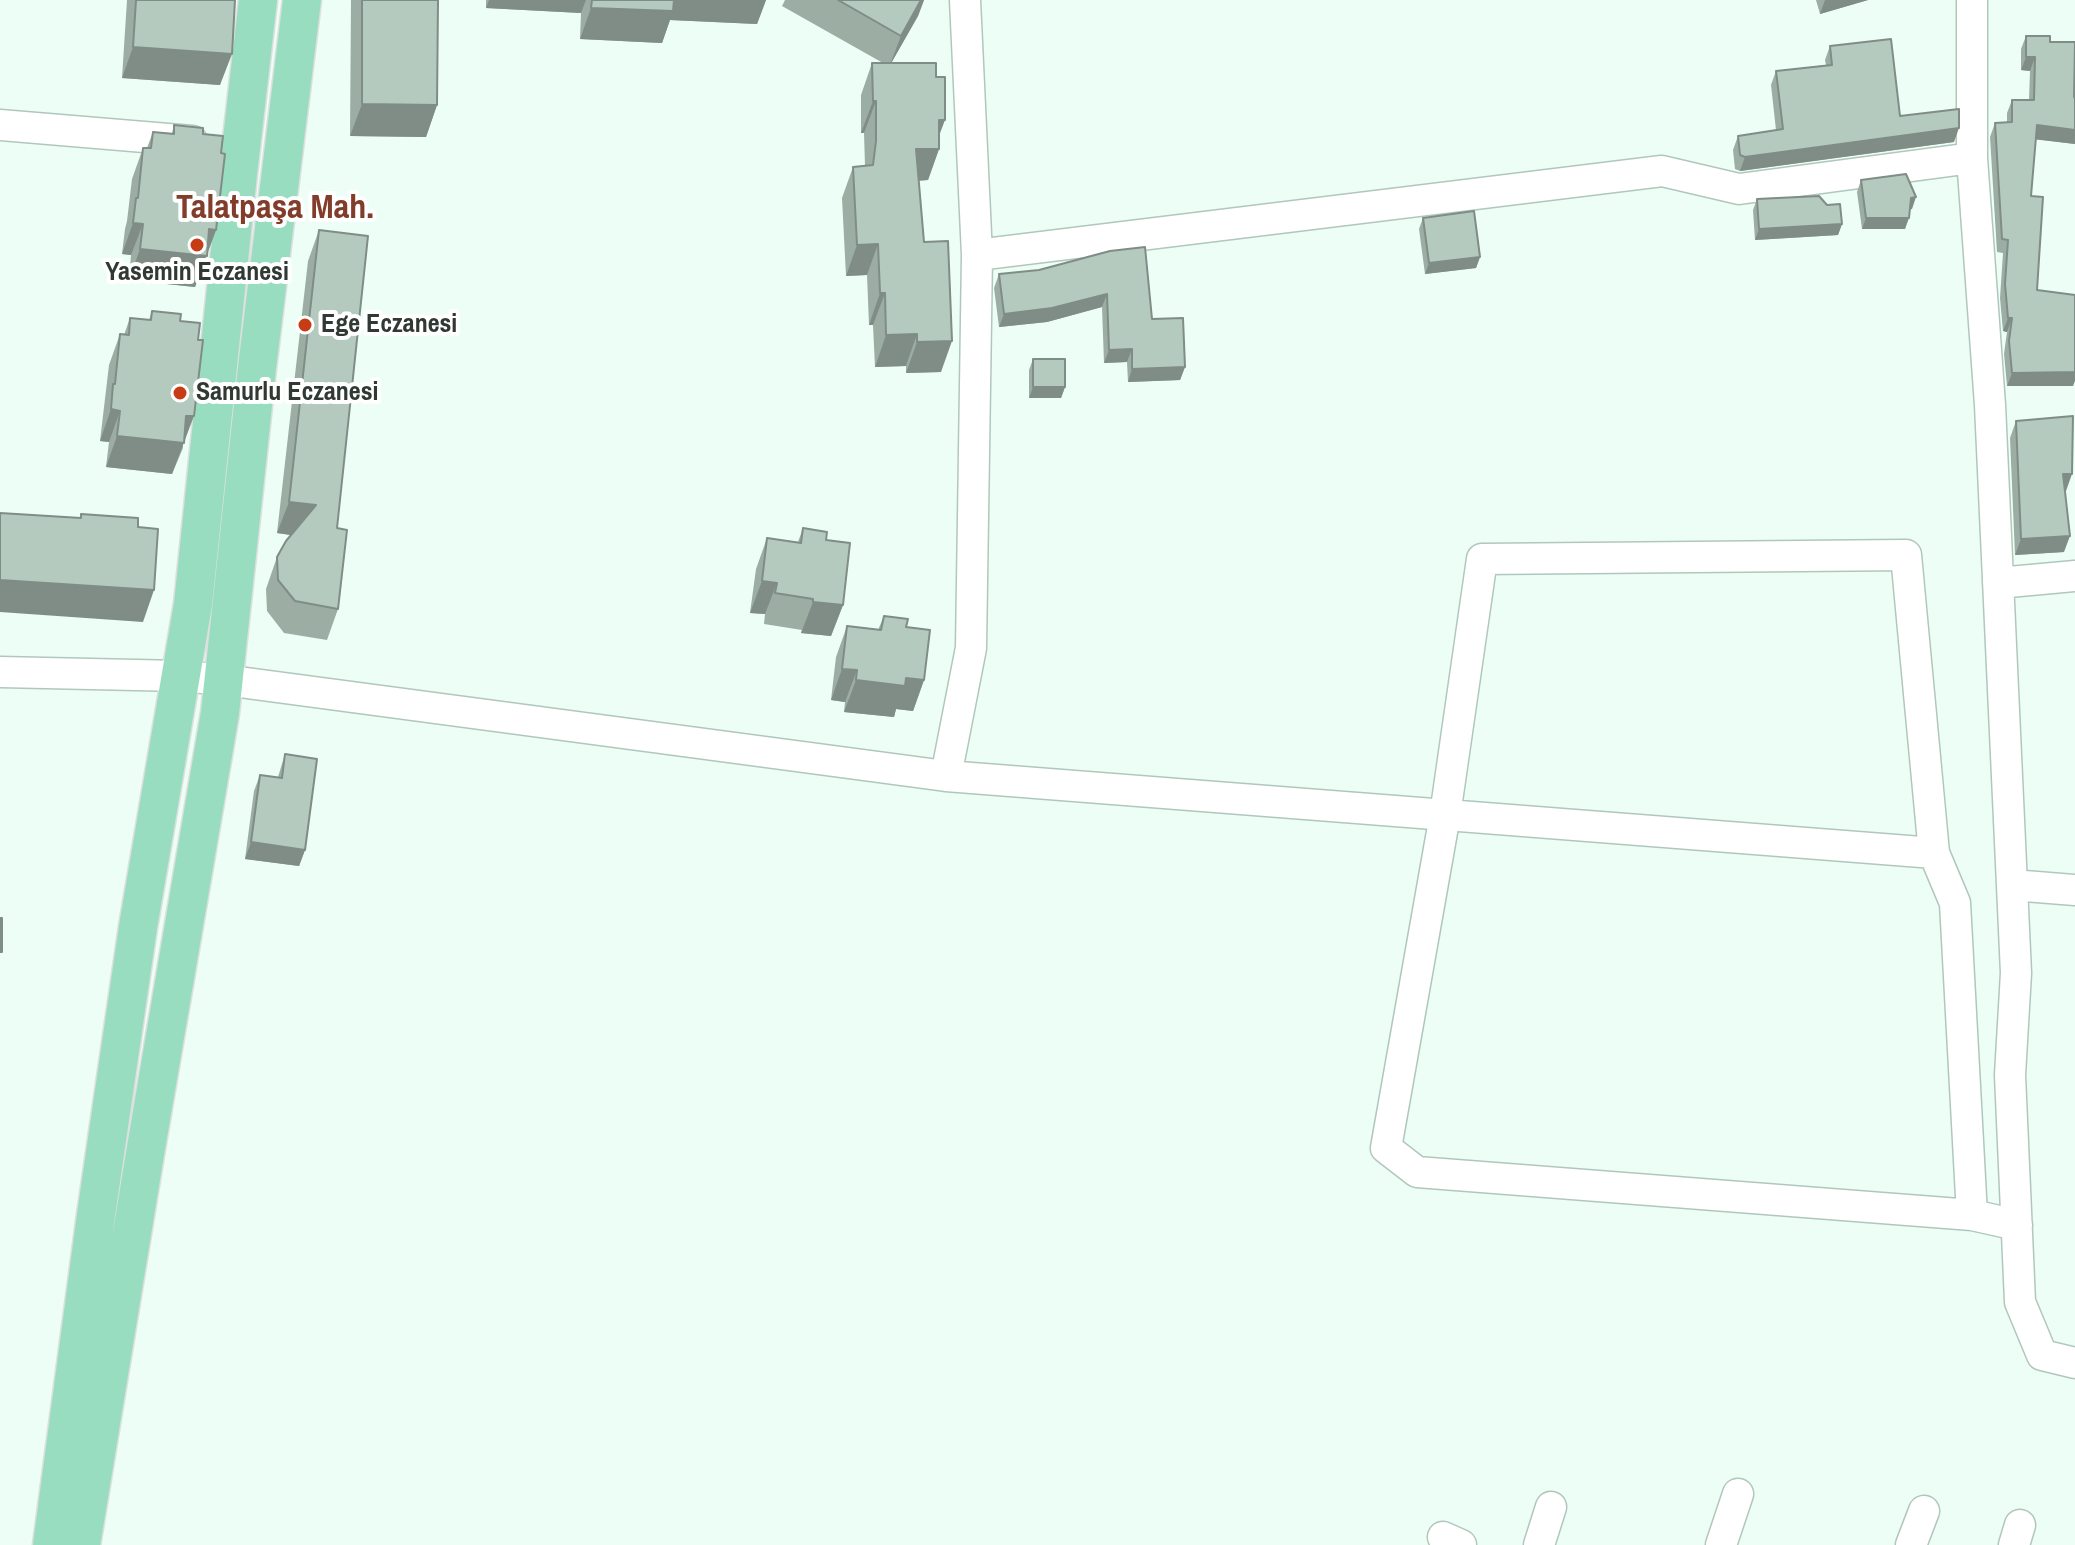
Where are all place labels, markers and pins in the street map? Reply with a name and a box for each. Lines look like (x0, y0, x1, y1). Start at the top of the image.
marker: Yasemin Eczanesi (188, 236, 206, 254)
place label: Yasemin Eczanesi (105, 257, 289, 289)
place label: Ege Eczanesi (321, 309, 457, 341)
marker: Ege Eczanesi (296, 316, 314, 334)
place label: Samurlu Eczanesi (196, 377, 378, 409)
marker: Samurlu Eczanesi (171, 384, 189, 402)

